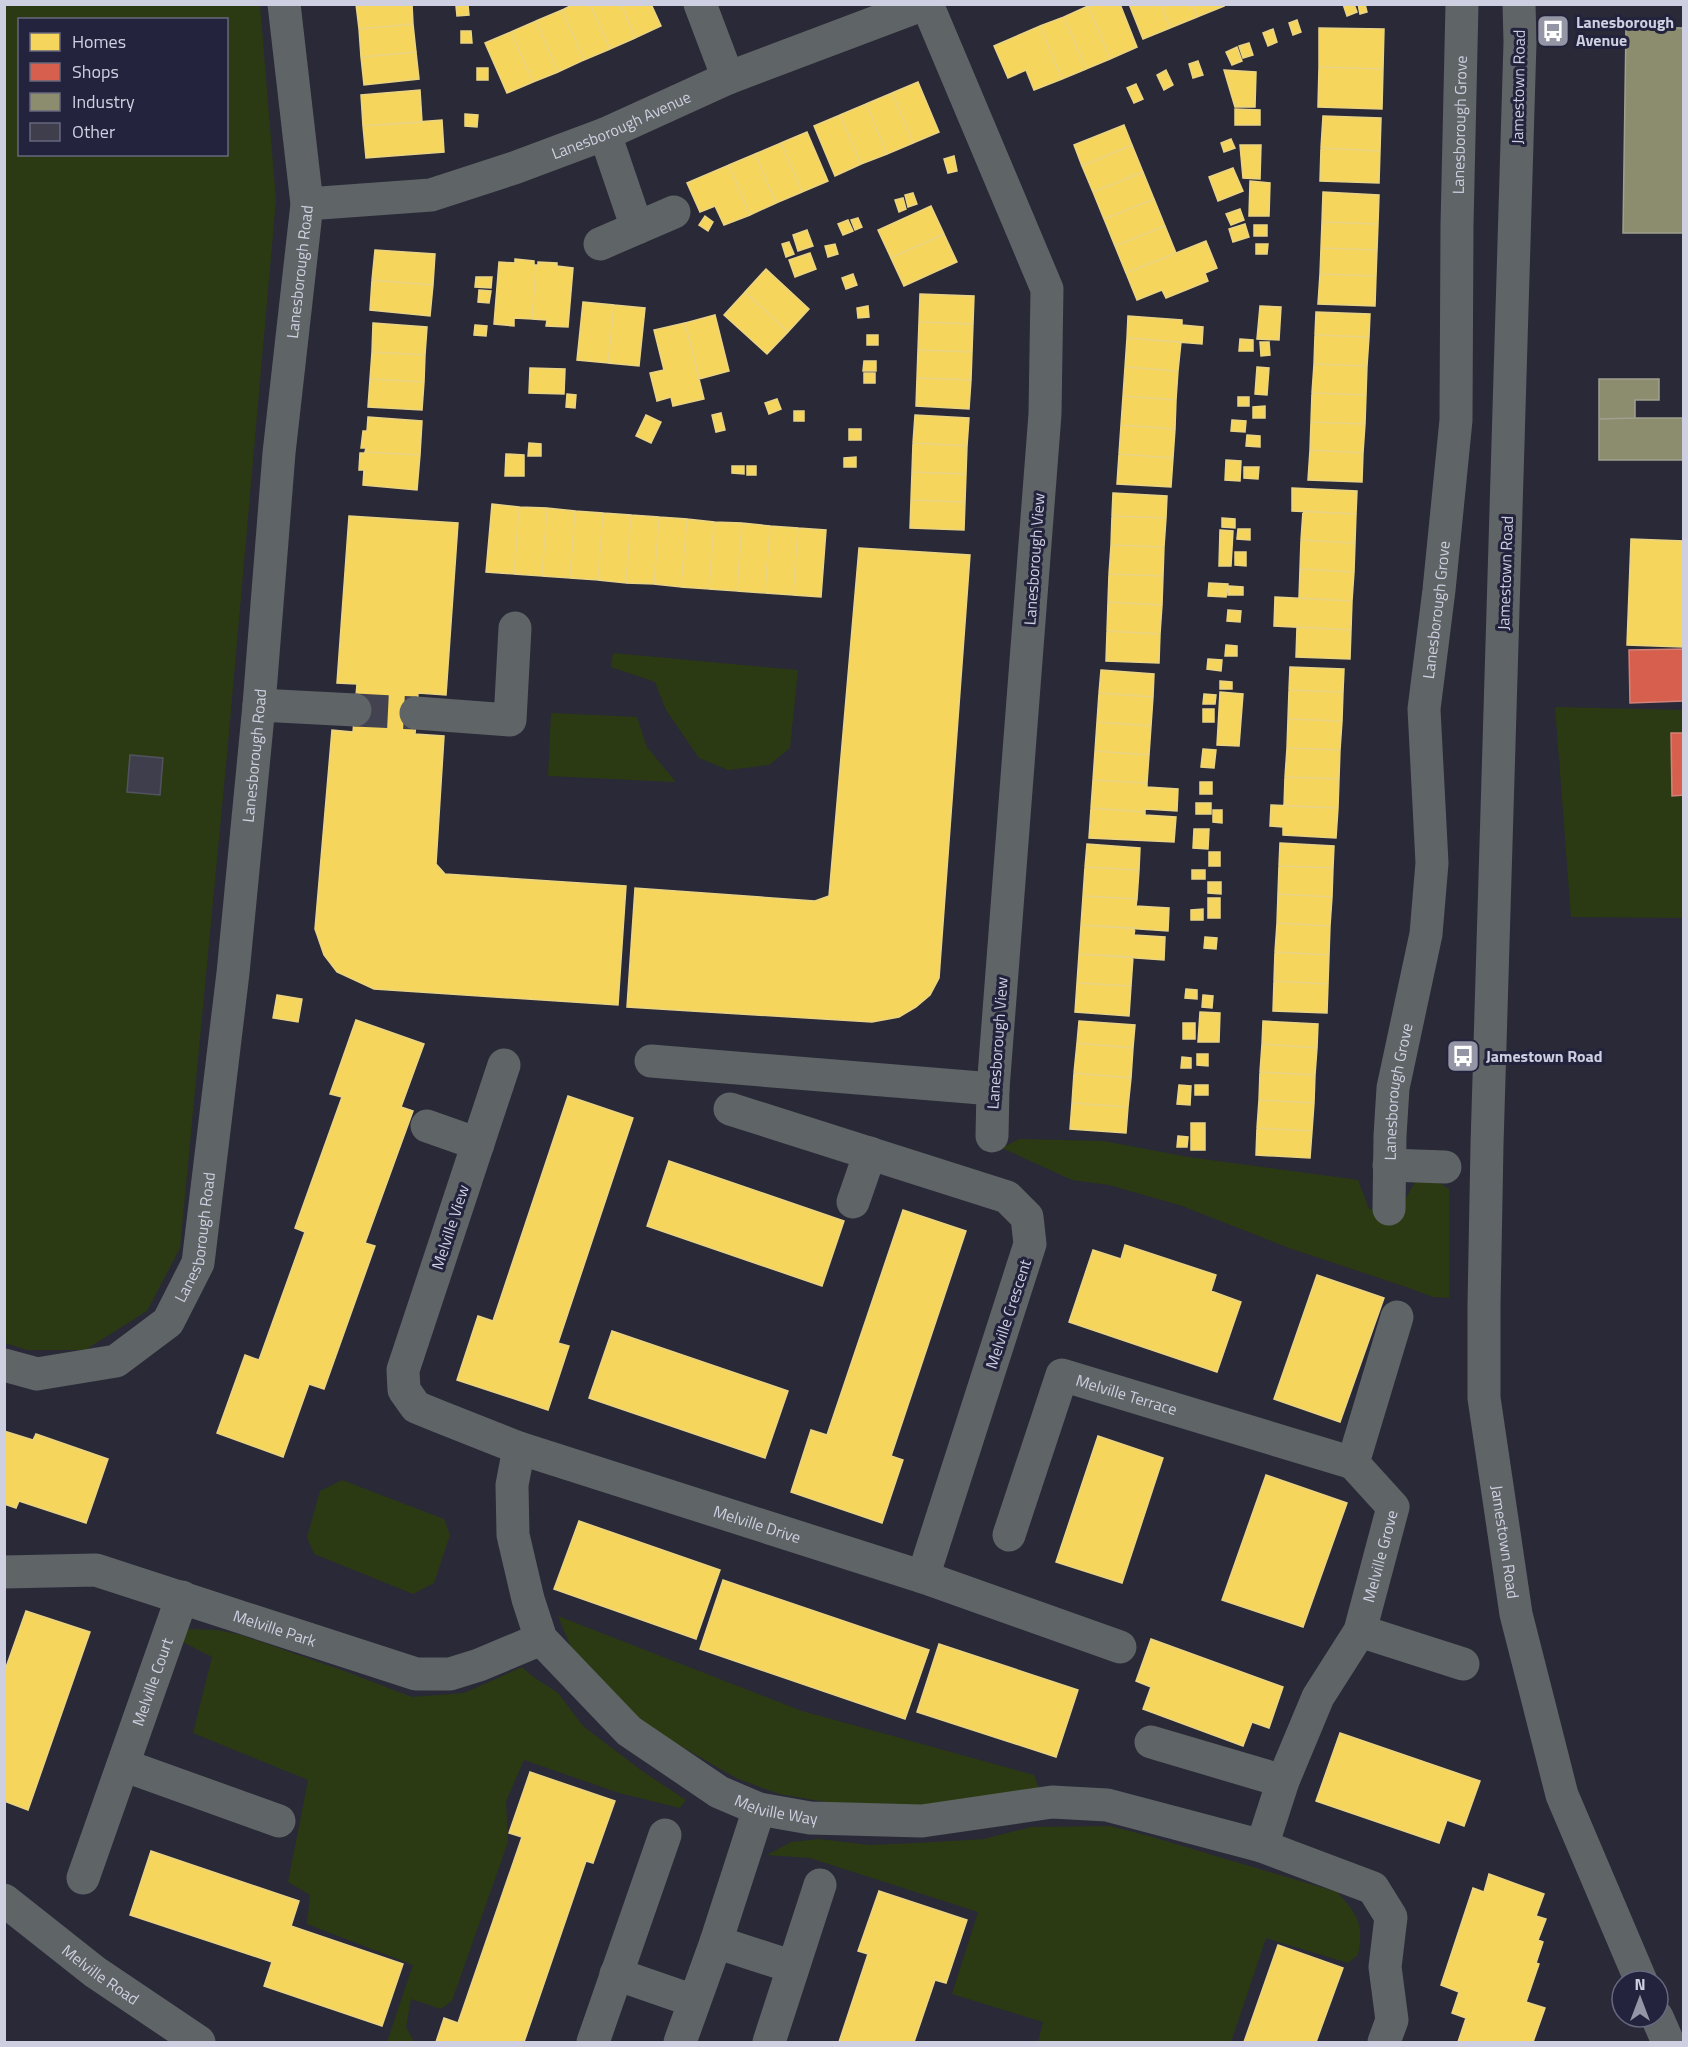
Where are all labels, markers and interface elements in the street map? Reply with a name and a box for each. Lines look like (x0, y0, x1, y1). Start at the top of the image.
place label: Lanesborough Avenue (1576, 10, 1674, 52)
bus stop icon: Lanesborough Avenue (1535, 13, 1571, 49)
legend (18, 18, 228, 156)
text: Homes (72, 28, 126, 55)
street label: Jamestown Road (1505, 30, 1531, 144)
street label: Lanesborough Grove (1446, 55, 1473, 194)
text: Shops (72, 58, 119, 85)
street label: Lanesborough Avenue (548, 85, 695, 165)
text: Industry (72, 88, 135, 115)
text: Other (72, 118, 115, 145)
street label: Lanesborough Road (280, 204, 319, 340)
street label: Lanesborough View (1017, 492, 1051, 626)
street label: Jamestown Road (1491, 515, 1519, 631)
street label: Lanesborough Grove (1416, 540, 1456, 680)
street label: Lanesborough Road (236, 688, 272, 823)
street label: Lanesborough View (980, 976, 1014, 1110)
street label: Lanesborough Grove (1378, 1021, 1419, 1160)
bus stop icon: Jamestown Road (1445, 1038, 1481, 1074)
place label: Jamestown Road (1486, 1044, 1602, 1068)
street label: Lanesborough Road (168, 1171, 221, 1306)
street label: Melville View (425, 1181, 475, 1273)
street label: Melville Crescent (979, 1256, 1037, 1372)
street label: Melville Terrace (1073, 1368, 1180, 1421)
street label: Jamestown Road (1485, 1483, 1526, 1600)
street label: Melville Drive (710, 1499, 804, 1549)
street label: Melville Grove (1356, 1507, 1404, 1605)
street label: Melville Park (230, 1603, 320, 1653)
street label: Melville Court (125, 1634, 179, 1729)
street label: Melville Way (731, 1788, 818, 1830)
street label: Melville Road (57, 1938, 144, 2010)
north arrow (1610, 1969, 1670, 2029)
text: N (1634, 1972, 1646, 1996)

